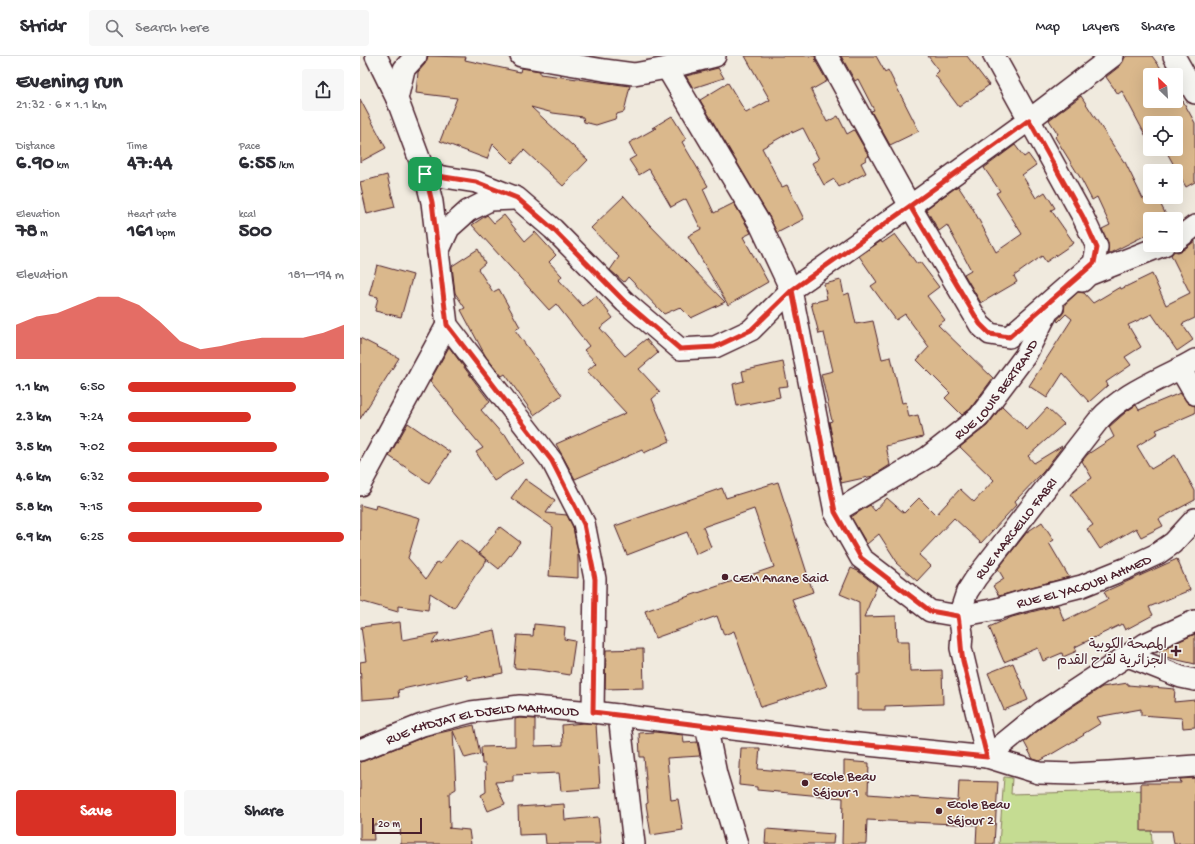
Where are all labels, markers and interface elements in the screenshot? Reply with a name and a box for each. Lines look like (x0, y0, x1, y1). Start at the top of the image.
search box (89, 10, 369, 46)
text: Stridr (20, 16, 65, 39)
icon: search (103, 17, 125, 39)
text: Search here (135, 19, 209, 37)
text: Map (1036, 19, 1060, 36)
text: Layers (1082, 19, 1119, 36)
text: Share (1141, 19, 1175, 36)
north arrow (1143, 68, 1183, 108)
map controls (1143, 68, 1183, 252)
button: share (302, 69, 344, 111)
text: Evening run (16, 70, 123, 96)
text: 21:32 · 6 × 1.1 km (16, 98, 107, 113)
button: locate (1143, 116, 1183, 156)
text: Distance (16, 141, 55, 153)
text: Time (127, 141, 147, 153)
text: Pace (239, 141, 260, 153)
text: 6.90 (16, 153, 54, 176)
text: 47:44 (127, 153, 172, 176)
text: 6:55 (239, 153, 276, 176)
pin (408, 157, 442, 191)
text: km (54, 160, 69, 172)
text: /km (276, 160, 294, 172)
icon: arrive (414, 163, 436, 185)
button: + (1143, 164, 1183, 204)
text: Elevation (16, 209, 60, 221)
text: Heart rate (127, 209, 177, 221)
text: kcal (239, 209, 256, 221)
button: − (1143, 212, 1183, 252)
text: 78 (16, 221, 37, 244)
text: 161 (127, 221, 154, 244)
text: 500 (239, 221, 272, 244)
text: m (37, 228, 48, 240)
text: bpm (154, 228, 175, 240)
text: Elevation (16, 268, 68, 283)
text: 181–194 m (288, 268, 344, 283)
street label: RUE LOUIS BERTRAND (951, 336, 1043, 444)
text: 1.1 km (16, 380, 49, 395)
text: 6:50 (80, 380, 105, 395)
text: 2.3 km (16, 410, 51, 425)
text: 7:24 (80, 410, 103, 425)
text: 3.5 km (16, 440, 52, 455)
text: 7:02 (80, 440, 105, 455)
text: 4.6 km (16, 470, 51, 485)
text: 6:32 (80, 470, 104, 485)
street label: RUE MARCELLO FABRI (972, 475, 1062, 584)
text: 5.8 km (16, 500, 52, 515)
text: 7:15 (80, 500, 103, 515)
text: 6.9 km (16, 530, 51, 545)
text: 6:25 (80, 530, 104, 545)
street label: RUE EL YACOUBI AHMED (1015, 551, 1155, 613)
place label: CEM Anane Said (733, 571, 830, 588)
marker: CEM Anane Said (720, 572, 730, 582)
place label: المصحة الكوبية الجزائرية لقرح القدم (1057, 637, 1167, 670)
marker: المصحة الكوبية الجزائرية لقرح القدم (1170, 645, 1182, 657)
street label: RUE KHDJAT EL DJELD MAHMOUD (384, 700, 580, 750)
place label: Ecole Beau Séjour 1 (813, 769, 877, 802)
marker: Ecole Beau Séjour 1 (800, 778, 810, 788)
button: Save (16, 790, 176, 836)
button: Share (184, 790, 344, 836)
place label: Ecole Beau Séjour 2 (947, 797, 1011, 830)
marker: Ecole Beau Séjour 2 (934, 806, 944, 816)
scale bar (372, 816, 422, 835)
text: 20 m (378, 819, 400, 831)

